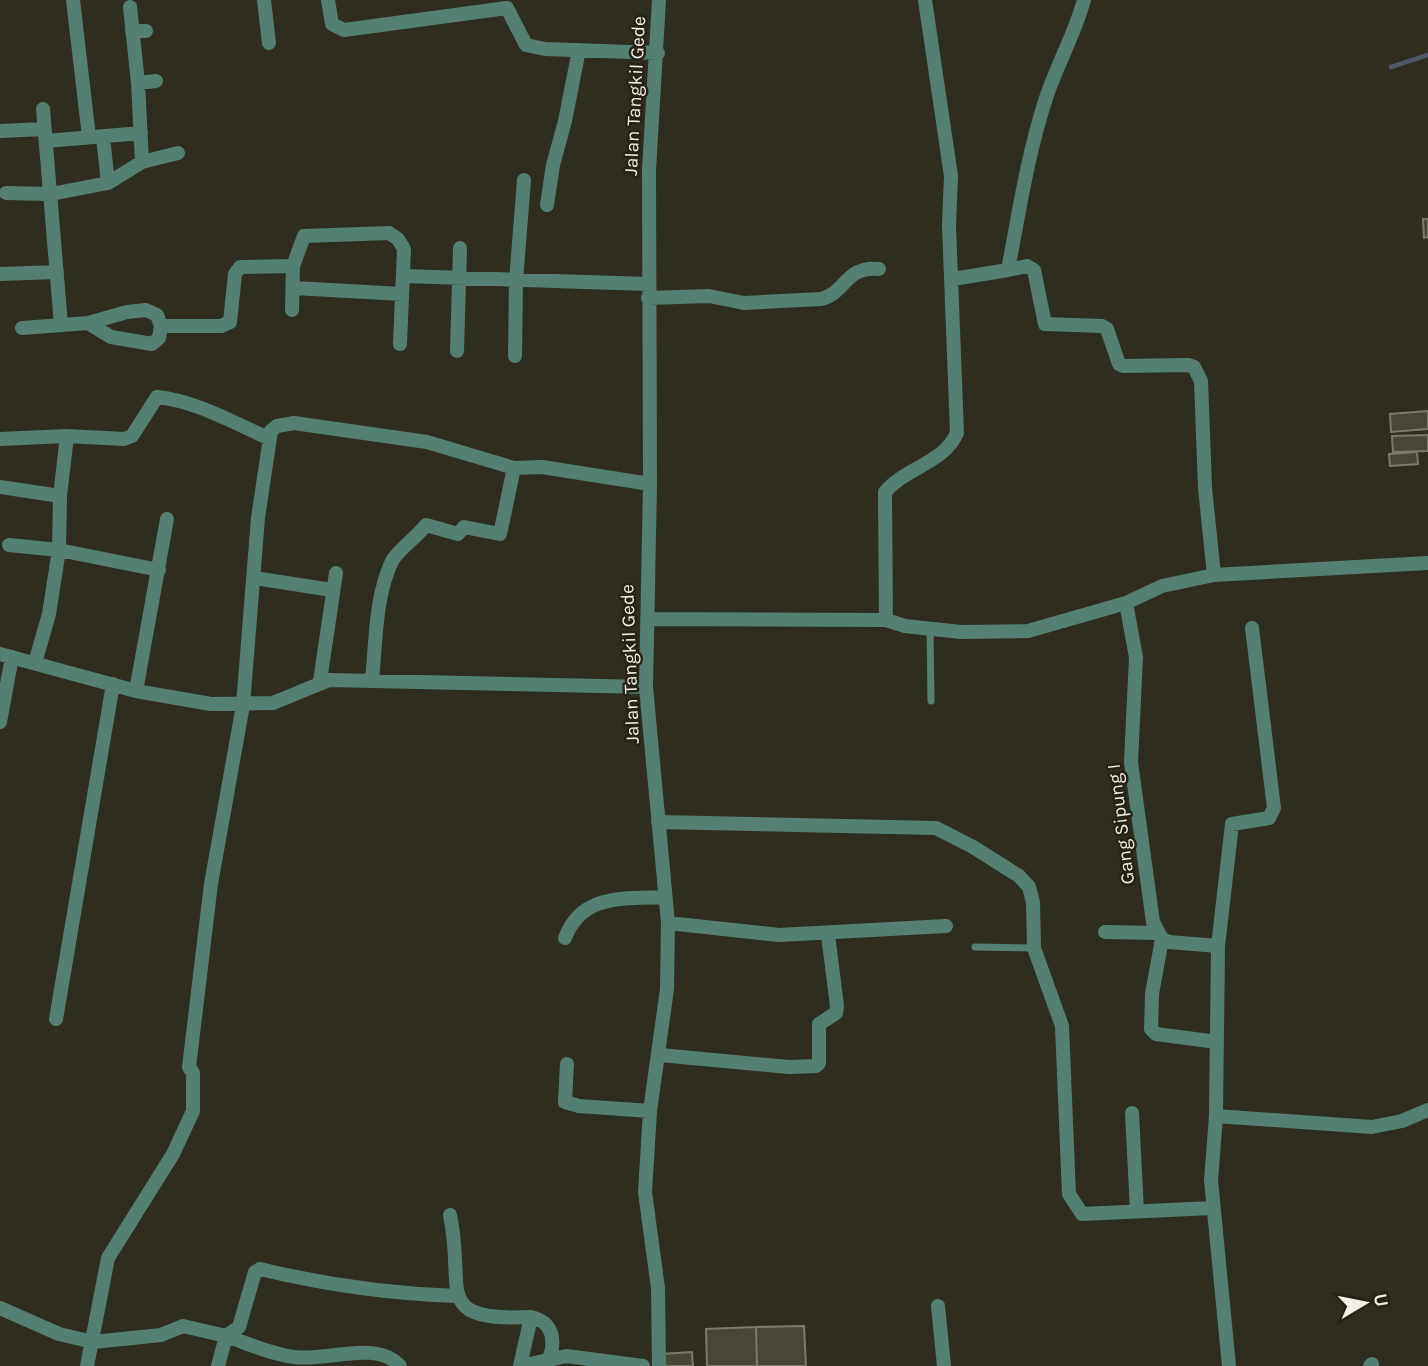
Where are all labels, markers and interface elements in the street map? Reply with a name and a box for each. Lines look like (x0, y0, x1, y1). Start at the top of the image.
street label: Jalan Tangkil Gede (620, 16, 650, 176)
street label: Jalan Tangkil Gede (616, 584, 644, 744)
street label: Gang Sipung I (1103, 763, 1139, 885)
north arrow (1330, 1268, 1400, 1338)
text: U (1369, 1292, 1393, 1309)

